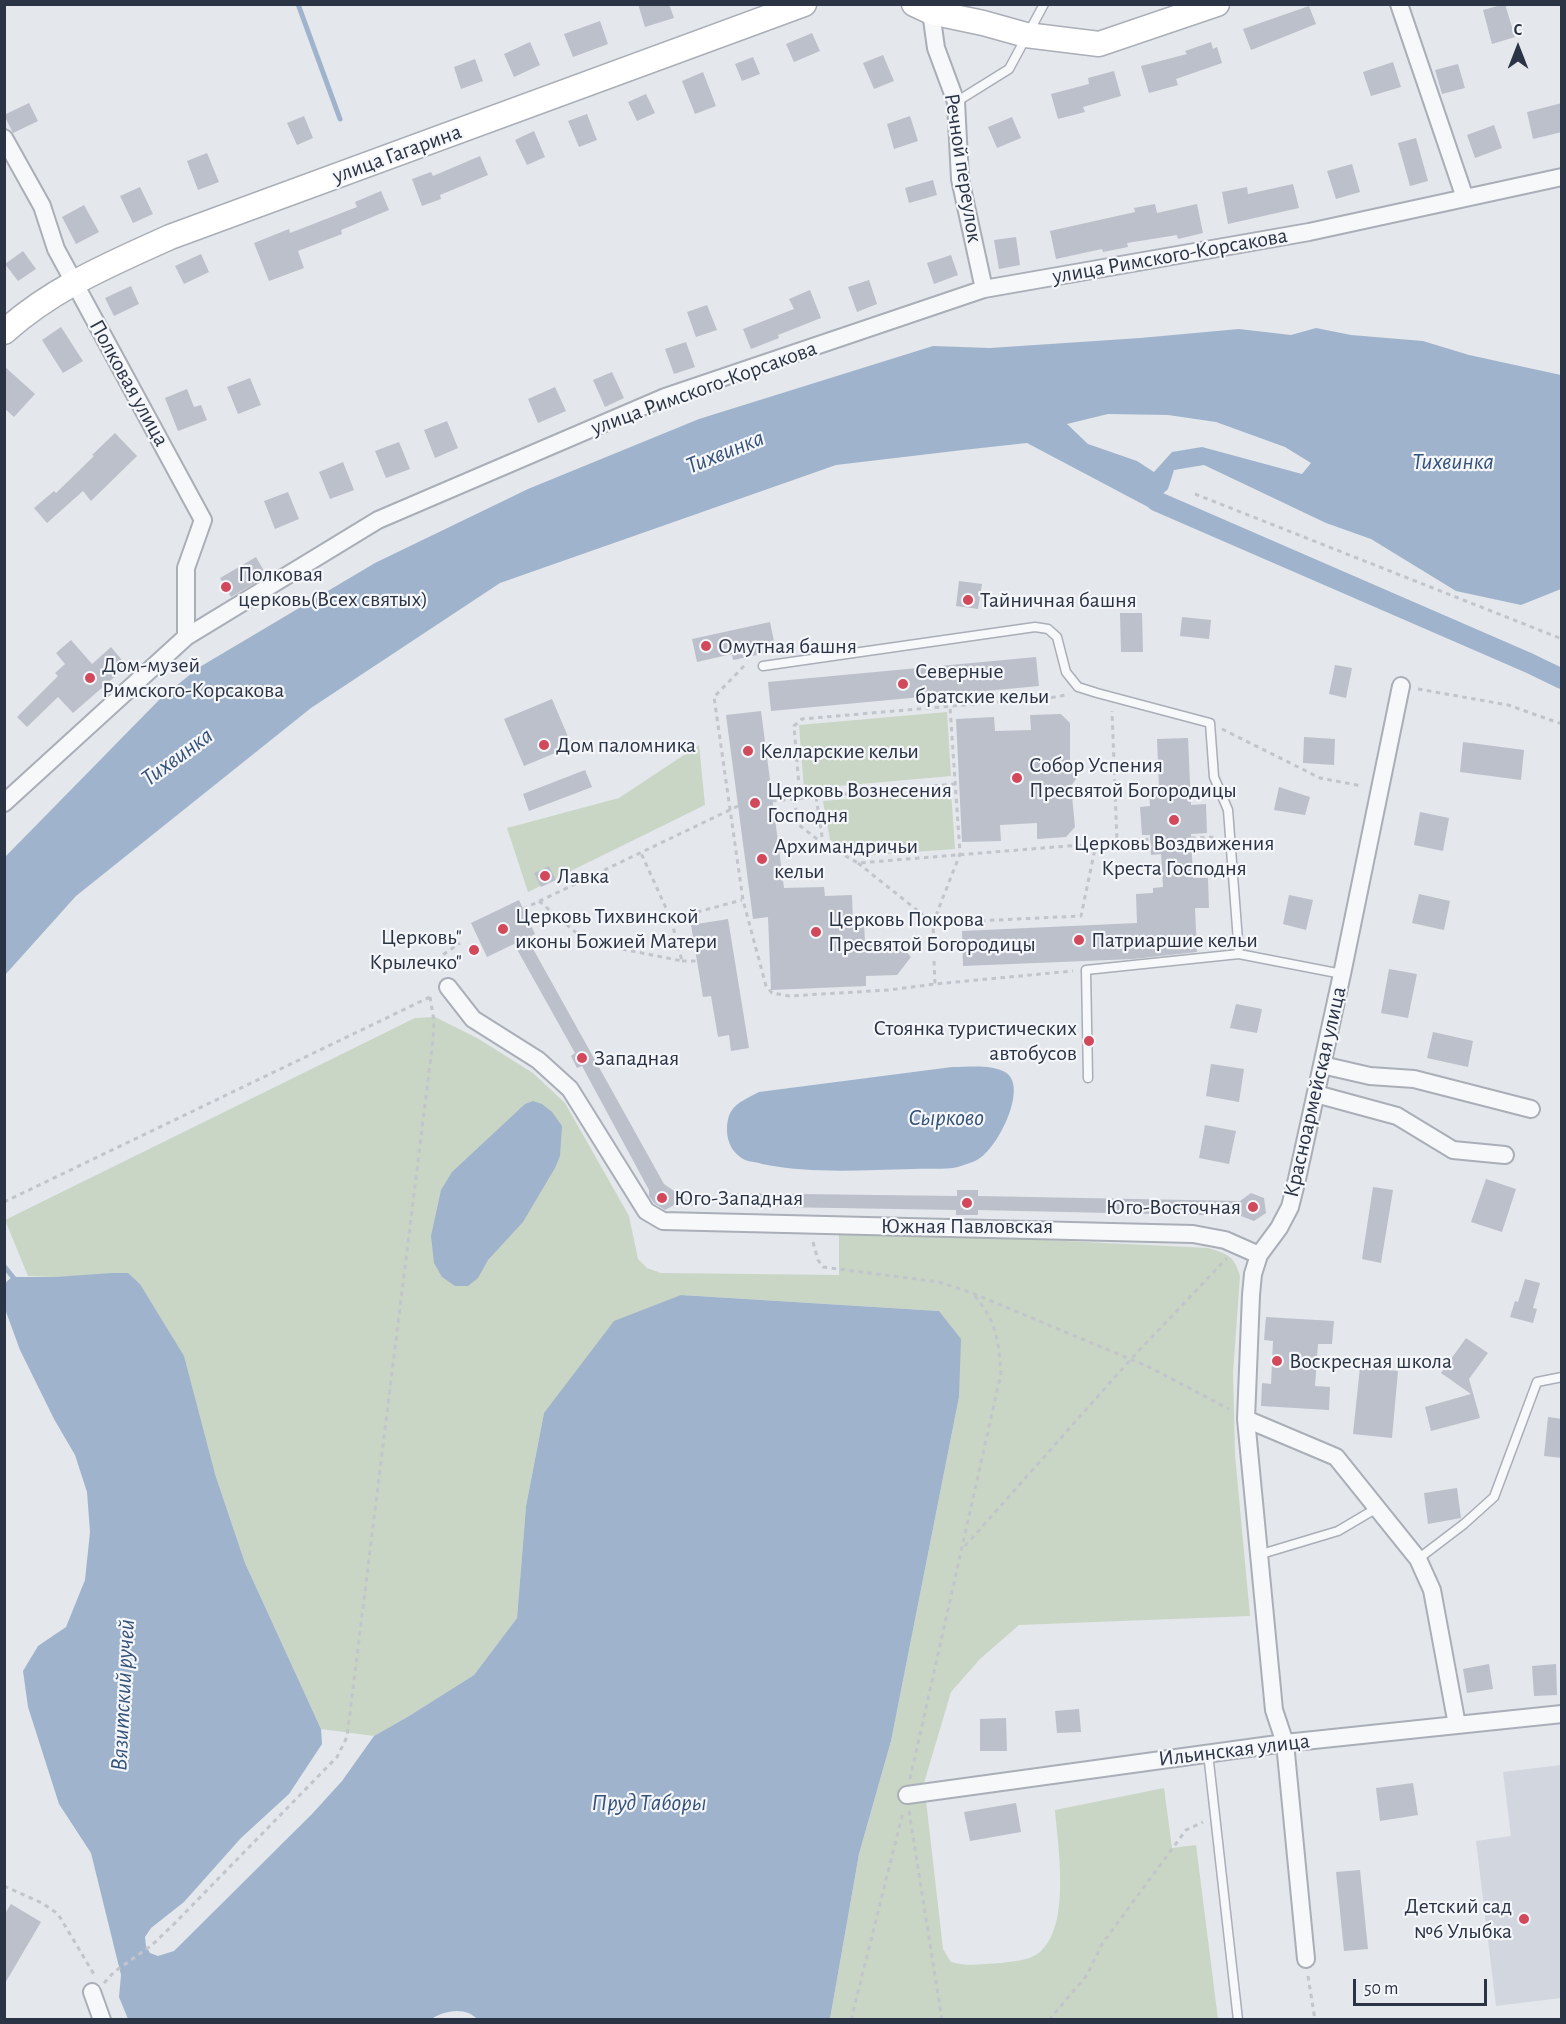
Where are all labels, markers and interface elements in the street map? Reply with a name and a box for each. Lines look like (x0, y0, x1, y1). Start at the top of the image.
north arrow (1488, 18, 1548, 78)
text: С (1514, 22, 1522, 38)
street label: Речной переулок (938, 91, 988, 245)
street label: улица Гагарина (329, 118, 465, 190)
street label: улица Римского-Корсакова (1050, 222, 1290, 290)
street label: Полковая улица (83, 315, 175, 451)
street label: улица Римского-Корсакова (588, 335, 820, 441)
water label: Тихвинка (682, 423, 768, 481)
water label: Тихвинка (1412, 448, 1494, 476)
place label: Полковая церковь(Всех святых) (238, 561, 428, 612)
marker: Полковая церковь(Всех святых) (219, 580, 233, 594)
place label: Тайничная башня (980, 587, 1137, 613)
marker: Тайничная башня (961, 593, 975, 607)
place label: Омутная башня (718, 633, 857, 659)
marker: Омутная башня (699, 639, 713, 653)
place label: Дом-музей Римского-Корсакова (102, 652, 284, 704)
place label: Северные братские кельи (915, 658, 1049, 710)
marker: Дом-музей Римского-Корсакова (83, 671, 97, 685)
marker: Северные братские кельи (896, 677, 910, 691)
water label: Тихвинка (135, 721, 219, 793)
place label: Дом паломника (556, 732, 696, 758)
marker: Дом паломника (537, 738, 551, 752)
place label: Келларские кельи (760, 738, 919, 764)
marker: Келларские кельи (741, 744, 755, 758)
place label: Собор Успения Пресвятой Богородицы (1029, 752, 1237, 804)
marker: Собор Успения Пресвятой Богородицы (1010, 771, 1024, 785)
place label: Церковь Вознесения Господня (767, 777, 952, 828)
marker: Церковь Вознесения Господня (748, 796, 762, 810)
marker: Церковь Воздвижения Креста Господня (1167, 813, 1181, 827)
place label: Церковь Воздвижения Креста Господня (1074, 830, 1274, 882)
place label: Архимандричьи кельи (774, 833, 918, 884)
marker: Архимандричьи кельи (755, 852, 769, 866)
place label: Лавка (557, 863, 609, 889)
marker: Лавка (538, 869, 552, 883)
place label: Церковь Тихвинской иконы Божией Матери (515, 903, 717, 954)
place label: Церковь Покрова Пресвятой Богородицы (828, 906, 1036, 957)
marker: Церковь Тихвинской иконы Божией Матери (496, 922, 510, 936)
place label: Церковь" Крылечко" (369, 924, 462, 975)
marker: Церковь Покрова Пресвятой Богородицы (809, 925, 823, 939)
place label: Патриаршие кельи (1091, 927, 1258, 953)
marker: Патриаршие кельи (1072, 933, 1086, 947)
marker: Церковь" Крылечко" (467, 943, 481, 957)
street label: Красноармейская улица (1278, 984, 1352, 1200)
place label: Стоянка туристических автобусов (874, 1015, 1077, 1066)
marker: Стоянка туристических автобусов (1082, 1034, 1096, 1048)
place label: Западная (594, 1045, 679, 1071)
marker: Западная (575, 1051, 589, 1065)
water label: Сырково (908, 1104, 984, 1132)
place label: Юго-Западная (674, 1185, 803, 1211)
marker: Юго-Западная (655, 1191, 669, 1205)
place label: Юго-Восточная (1106, 1194, 1241, 1220)
marker: Южная Павловская (960, 1196, 974, 1210)
marker: Юго-Восточная (1246, 1200, 1260, 1214)
place label: Южная Павловская (881, 1213, 1053, 1239)
place label: Воскресная школа (1289, 1348, 1452, 1374)
marker: Воскресная школа (1270, 1354, 1284, 1368)
water label: Вязитский ручей (105, 1618, 141, 1772)
street label: Ильинская улица (1157, 1728, 1311, 1772)
water label: Пруд Таборы (592, 1789, 706, 1817)
place label: Детский сад №6 Улыбка (1405, 1893, 1512, 1945)
marker: Детский сад №6 Улыбка (1517, 1912, 1531, 1926)
scale bar (1356, 1967, 1490, 2005)
text: 50 m (1364, 1980, 1398, 1998)

